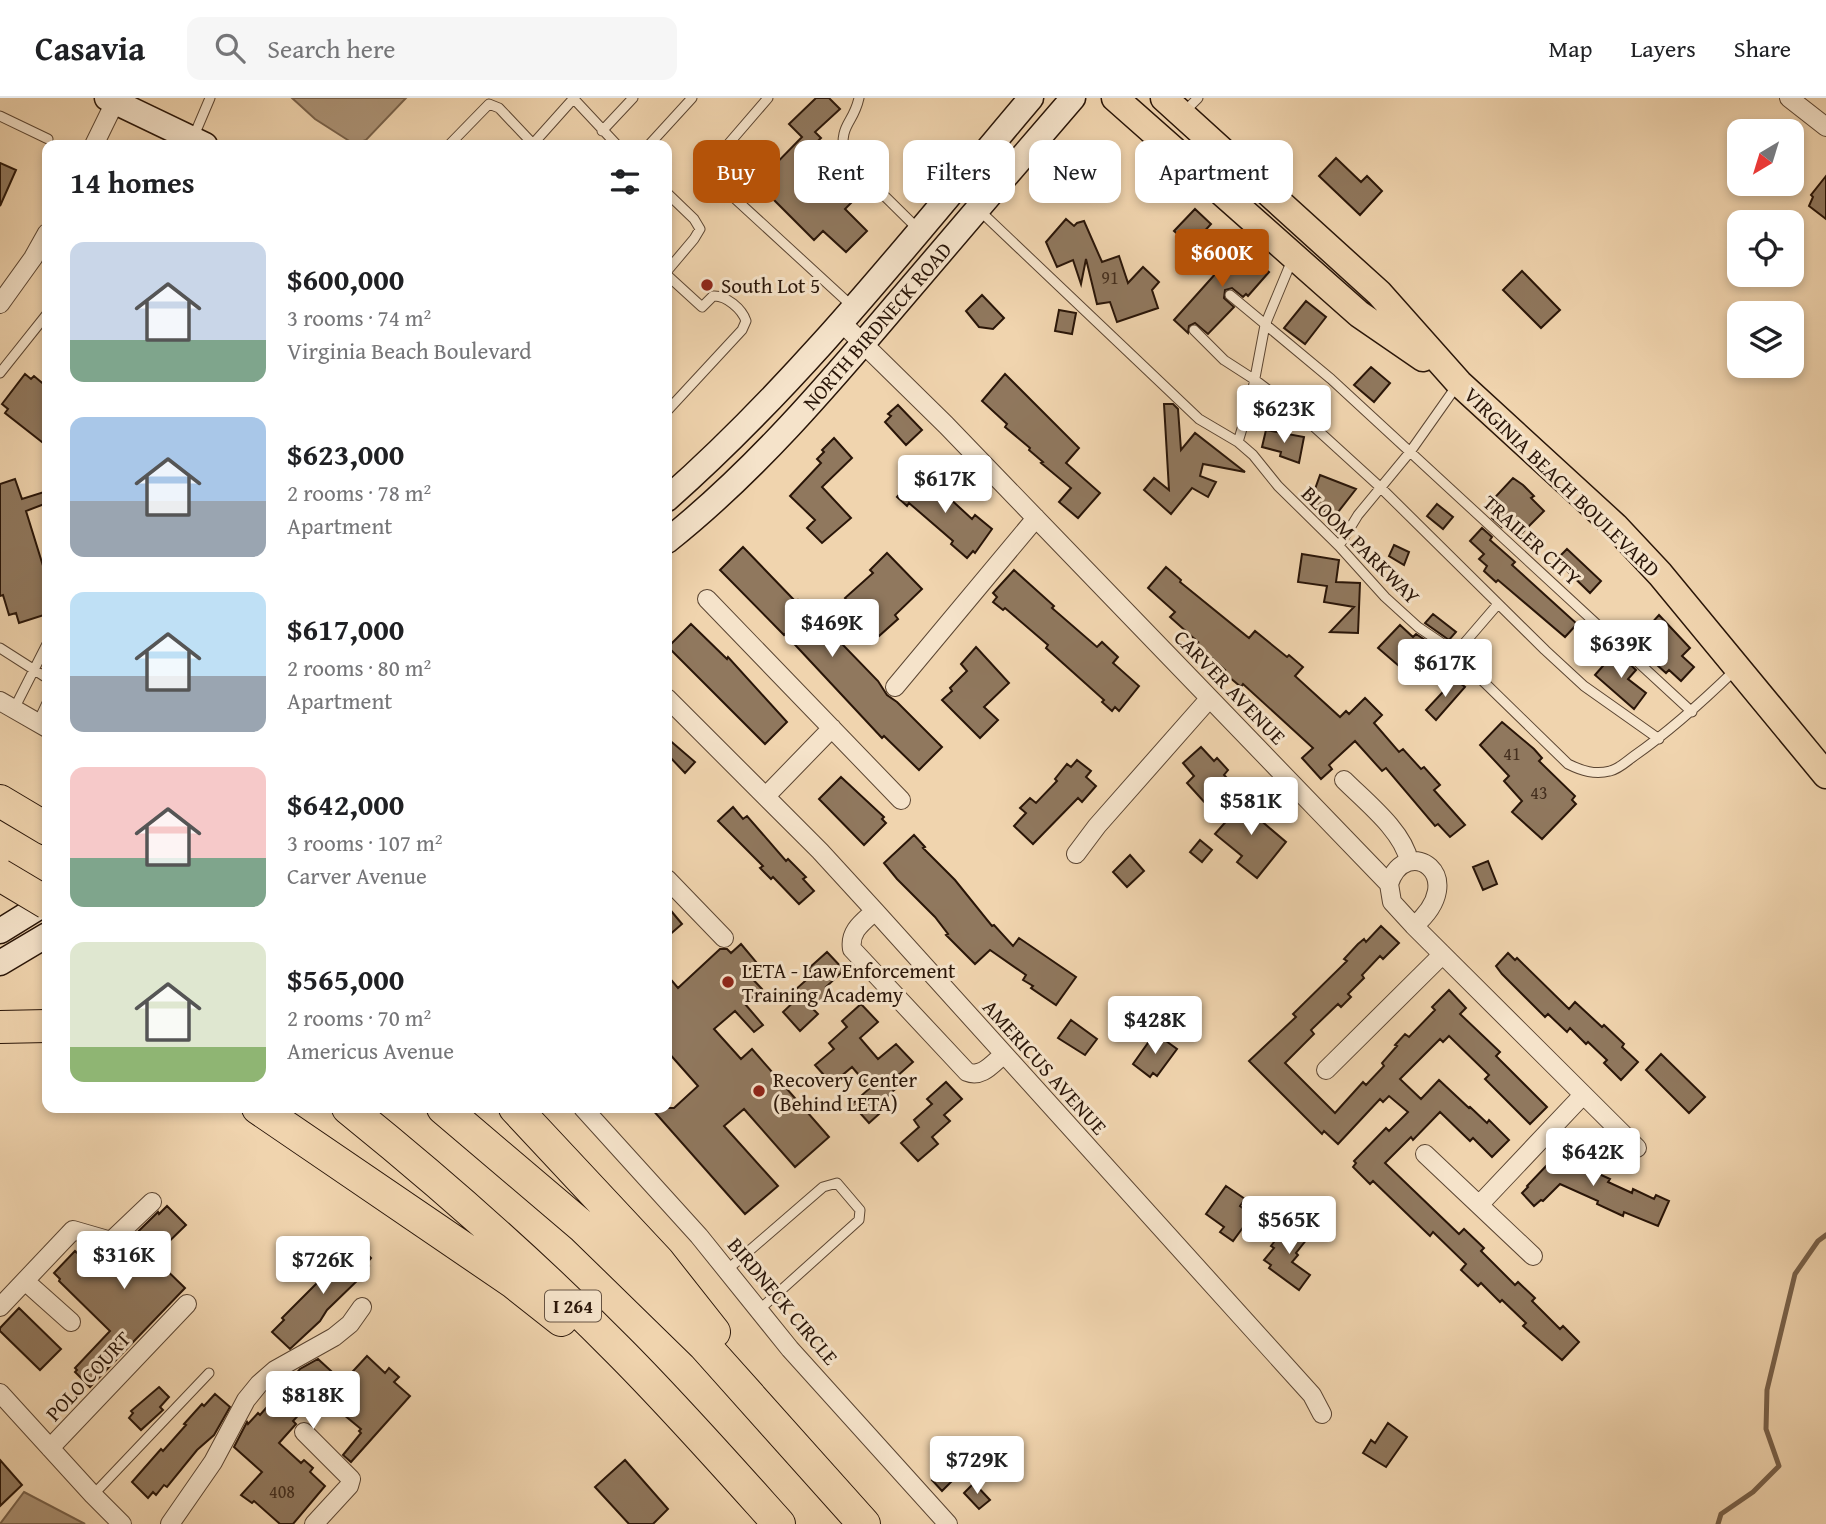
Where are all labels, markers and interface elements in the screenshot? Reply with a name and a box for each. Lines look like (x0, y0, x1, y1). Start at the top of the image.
search box (187, 17, 677, 80)
text: Casavia (35, 24, 145, 72)
icon: search (211, 29, 249, 67)
text: Search here (267, 29, 396, 68)
text: Map (1549, 31, 1592, 66)
text: Layers (1630, 31, 1696, 66)
text: Share (1734, 31, 1791, 66)
north arrow (1727, 119, 1804, 196)
map controls (1727, 119, 1804, 378)
chip: Buy (693, 140, 780, 203)
chip: Rent (794, 140, 889, 203)
chip: Filters (903, 140, 1015, 203)
chip: New (1029, 140, 1121, 203)
chip: Apartment (1135, 140, 1293, 203)
text: 14 homes (70, 160, 195, 204)
icon: filters (606, 163, 644, 201)
button: locate (1727, 210, 1804, 287)
pin: $600K (1173, 230, 1271, 289)
street label: NORTH BIRDNECK ROAD (795, 235, 959, 417)
text: $600K (1191, 235, 1253, 268)
text: $600,000 (287, 257, 404, 301)
house number: 91 (1101, 264, 1119, 291)
icon: home (126, 270, 210, 354)
place label: South Lot 5 (721, 270, 820, 301)
marker: South Lot 5 (699, 277, 715, 293)
text: 3 rooms · 74 m² (287, 301, 431, 334)
button: layers (1727, 301, 1804, 378)
text: Virginia Beach Boulevard (287, 334, 532, 367)
street label: VIRGINIA BEACH BOULEVARD (1457, 380, 1667, 584)
pin: $623K (1235, 386, 1333, 445)
text: $623K (1253, 391, 1315, 424)
text: $623,000 (287, 432, 404, 476)
icon: home (126, 445, 210, 529)
pin: $617K (896, 456, 994, 515)
text: $617K (914, 461, 976, 494)
text: 2 rooms · 78 m² (287, 476, 431, 509)
street label: BLOOM PARKWAY (1295, 479, 1428, 612)
street label: TRAILER CITY (1476, 487, 1588, 593)
text: Apartment (287, 509, 392, 542)
pin: $469K (783, 600, 881, 659)
text: $469K (801, 605, 863, 638)
text: $617,000 (287, 607, 404, 651)
icon: home (126, 620, 210, 704)
pin: $639K (1572, 620, 1670, 680)
street label: CARVER AVENUE (1167, 622, 1293, 752)
text: $639K (1590, 626, 1652, 659)
pin: $617K (1396, 640, 1494, 699)
text: $617K (1414, 645, 1476, 678)
text: 2 rooms · 80 m² (287, 651, 431, 684)
text: Apartment (287, 684, 392, 717)
house number: 41 (1503, 740, 1521, 767)
pin: $581K (1202, 778, 1300, 837)
house number: 43 (1530, 779, 1548, 806)
text: $642,000 (287, 782, 404, 826)
text: $581K (1220, 783, 1282, 816)
icon: home (126, 795, 210, 879)
text: 3 rooms · 107 m² (287, 826, 442, 859)
text: Carver Avenue (287, 859, 427, 892)
place label: LETA - Law Enforcement Training Academy (742, 955, 956, 1010)
text: $565,000 (287, 957, 404, 1001)
icon: home (126, 970, 210, 1054)
marker: LETA - Law Enforcement Training Academy (720, 974, 736, 990)
street label: AMERICUS AVENUE (976, 992, 1115, 1142)
pin: $428K (1106, 996, 1204, 1056)
text: 2 rooms · 70 m² (287, 1001, 431, 1034)
text: $428K (1124, 1002, 1186, 1035)
text: Americus Avenue (287, 1034, 454, 1067)
place label: Recovery Center (Behind LETA) (773, 1064, 917, 1119)
marker: Recovery Center (Behind LETA) (751, 1083, 767, 1099)
pin: $642K (1544, 1128, 1642, 1188)
text: $642K (1562, 1134, 1624, 1167)
pin: $565K (1240, 1196, 1338, 1256)
text: $565K (1258, 1202, 1320, 1235)
street label: BIRDNECK CIRCLE (720, 1230, 846, 1372)
pin: $316K (75, 1232, 173, 1291)
pin: $726K (274, 1236, 372, 1296)
text: $316K (93, 1237, 155, 1270)
text: $726K (292, 1242, 354, 1275)
road number: I 264 (545, 1290, 601, 1322)
street label: POLO COURT (38, 1324, 138, 1428)
pin: $818K (264, 1372, 362, 1431)
text: $818K (282, 1377, 344, 1410)
pin: $729K (928, 1436, 1026, 1496)
text: $729K (946, 1442, 1008, 1475)
house number: 408 (269, 1478, 295, 1505)

